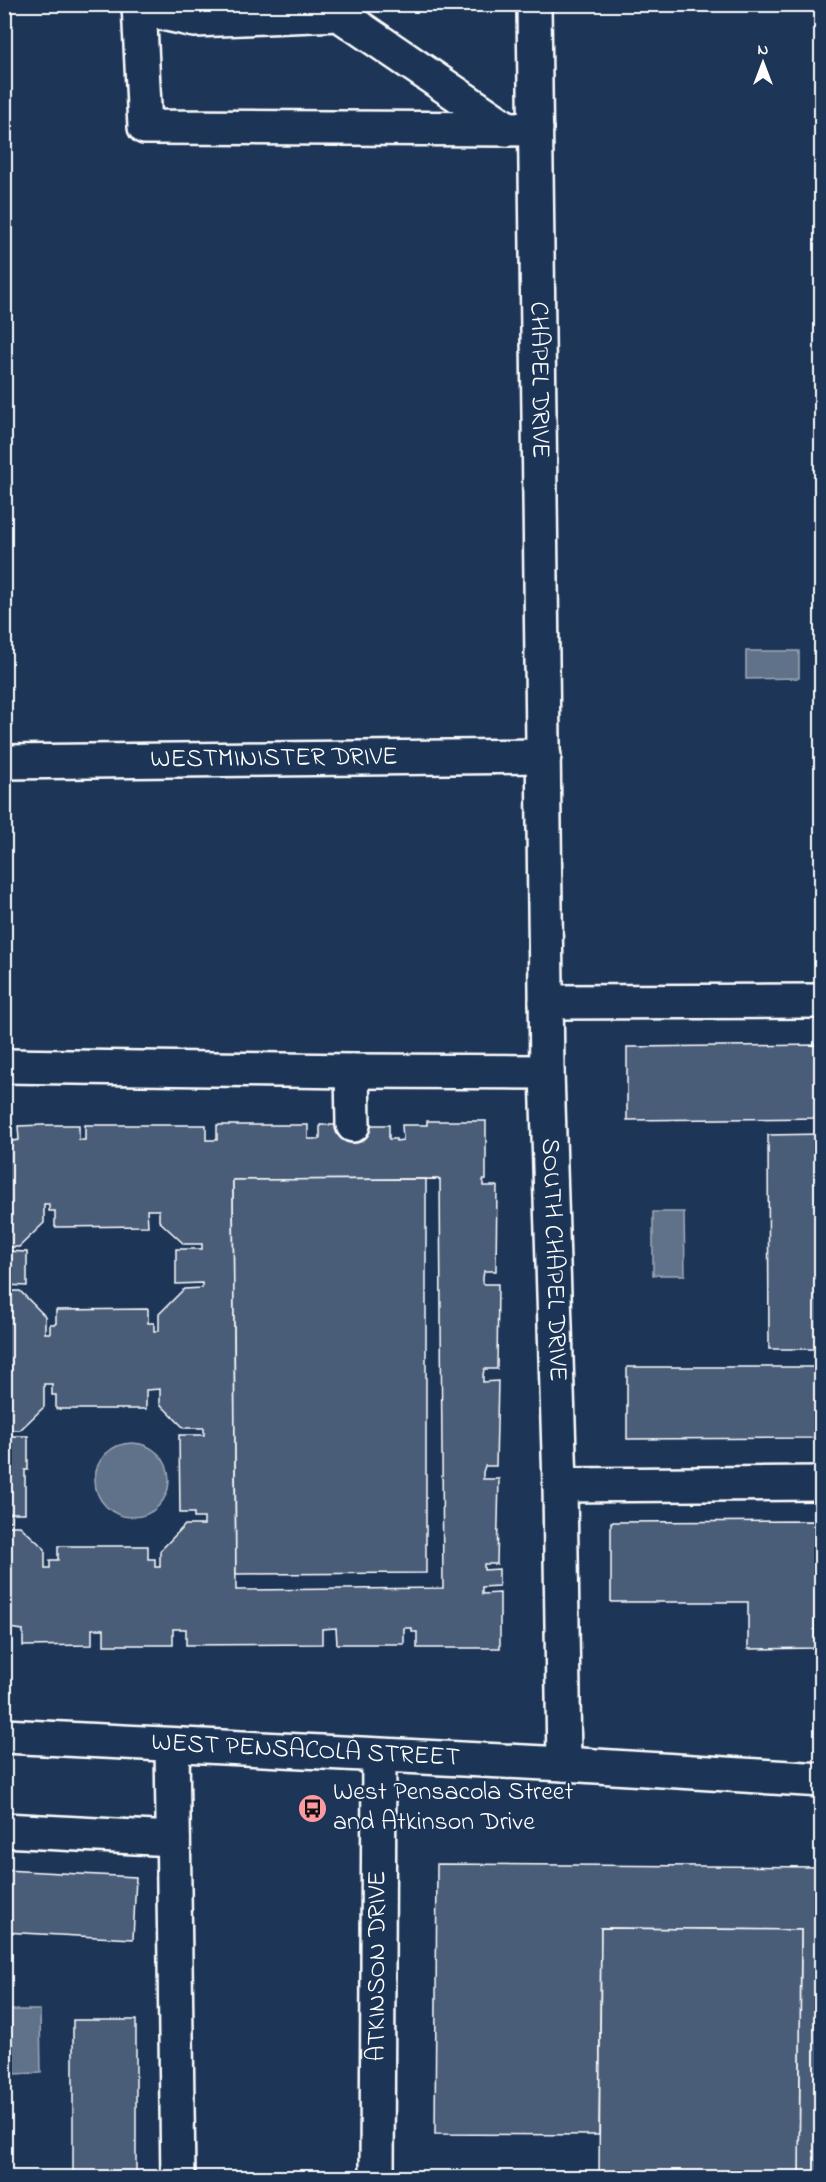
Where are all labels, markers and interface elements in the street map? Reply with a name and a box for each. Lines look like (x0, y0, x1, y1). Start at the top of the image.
north arrow (733, 33, 793, 93)
text: N (758, 38, 769, 62)
street label: CHAPEL DRIVE (519, 301, 559, 459)
street label: WESTMINISTER DRIVE (150, 739, 398, 779)
street label: SOUTH CHAPEL DRIVE (530, 1137, 576, 1382)
street label: WEST PENSACOLA STREET (150, 1724, 461, 1778)
place label: West Pensacola Street and Atkinson Drive (333, 1774, 573, 1842)
bus stop icon: West Pensacola Street and Atkinson Drive (296, 1792, 328, 1824)
street label: ATKINSON DRIVE (359, 1870, 397, 2062)

